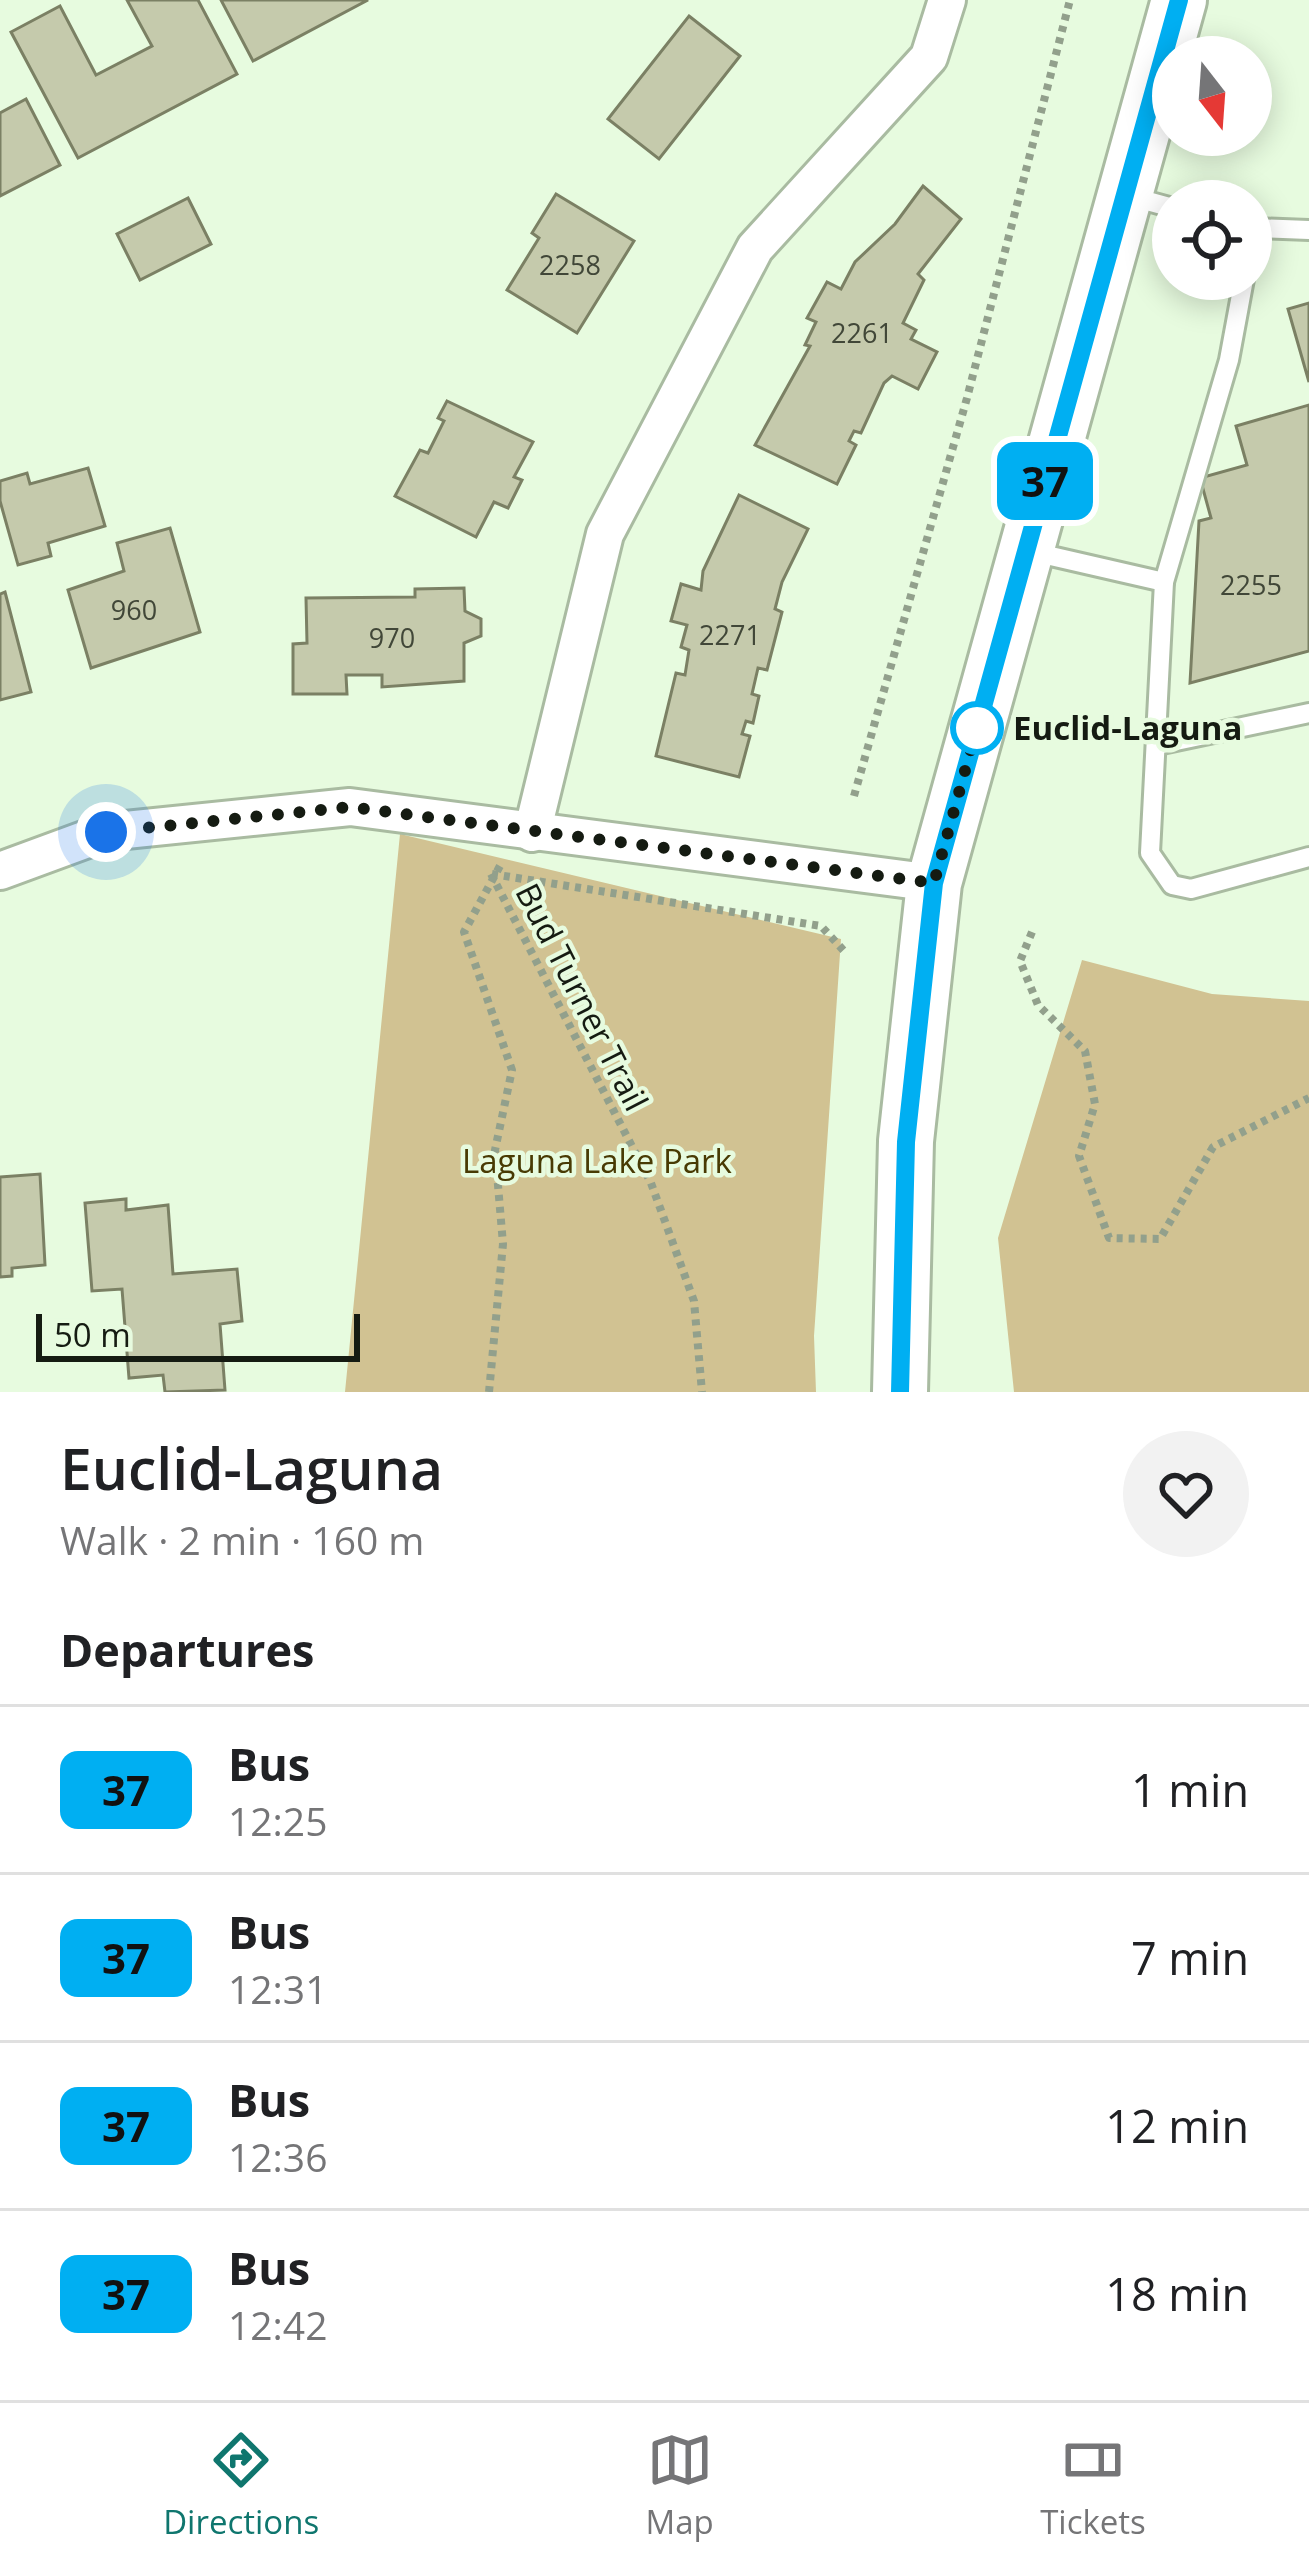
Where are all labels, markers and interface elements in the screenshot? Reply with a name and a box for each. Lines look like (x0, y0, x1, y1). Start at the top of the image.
north arrow (1152, 36, 1272, 156)
map controls (1152, 36, 1272, 300)
button: locate (1152, 180, 1272, 300)
house number: 2258 (539, 246, 601, 283)
house number: 2261 (831, 314, 893, 351)
line badge: 37 (991, 442, 1099, 520)
text: 37 (1021, 452, 1069, 509)
house number: 2255 (1220, 566, 1282, 603)
house number: 960 (111, 591, 157, 628)
house number: 2271 (699, 616, 761, 653)
house number: 970 (369, 619, 415, 656)
marker: Euclid-Laguna (952, 703, 1002, 753)
place label: Euclid-Laguna (1013, 705, 1242, 750)
your location (76, 802, 136, 862)
street label: Bud Turner Trail (506, 875, 659, 1118)
park label: Laguna Lake Park (462, 1138, 733, 1183)
scale bar (36, 1308, 360, 1361)
text: 50 m (54, 1312, 131, 1357)
text: Euclid-Laguna (60, 1429, 443, 1507)
button: heart (1123, 1431, 1249, 1557)
text: Walk · 2 min · 160 m (60, 1513, 424, 1566)
text: Departures (60, 1619, 315, 1680)
text: Bus (228, 1733, 310, 1794)
text: 1 min (1131, 1759, 1249, 1820)
text: 37 (102, 1761, 150, 1818)
text: 12:25 (228, 1794, 327, 1847)
text: Bus (228, 1901, 310, 1962)
text: 7 min (1131, 1927, 1249, 1988)
text: 37 (102, 1929, 150, 1986)
text: 12:31 (228, 1962, 327, 2015)
text: Bus (228, 2069, 310, 2130)
text: 12 min (1105, 2095, 1249, 2156)
text: 37 (102, 2097, 150, 2154)
text: 12:36 (228, 2130, 327, 2183)
text: Bus (228, 2237, 310, 2298)
text: 18 min (1105, 2263, 1249, 2324)
text: 37 (102, 2265, 150, 2322)
text: 12:42 (228, 2298, 327, 2351)
tab: Directions (163, 2427, 319, 2544)
tab: Map (646, 2427, 714, 2544)
tab: Tickets (1040, 2427, 1146, 2544)

